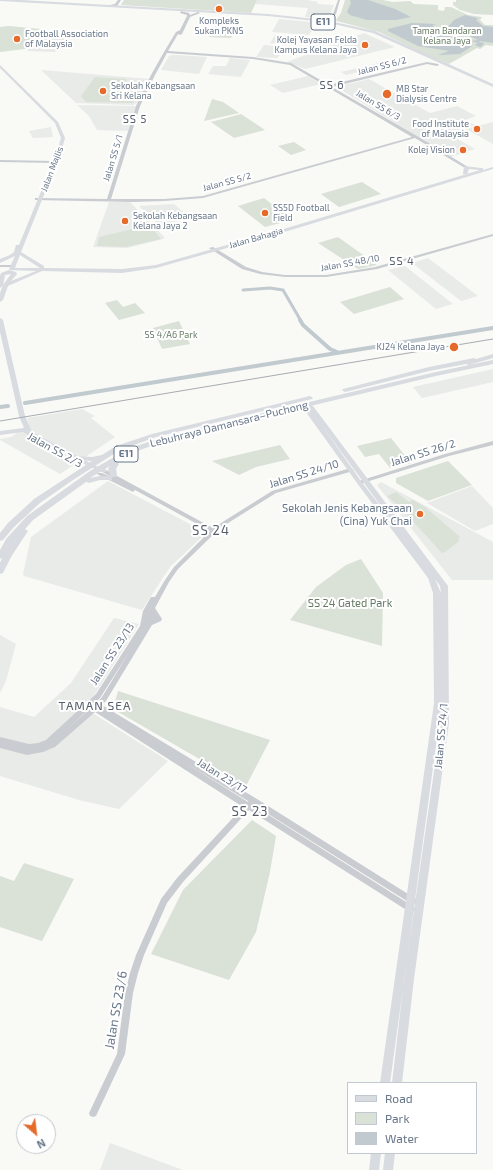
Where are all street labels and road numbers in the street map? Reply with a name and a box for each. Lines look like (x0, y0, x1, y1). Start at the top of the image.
road number: E11 (311, 14, 335, 30)
street label: Jalan SS 6/2 (357, 55, 407, 77)
street label: Jalan SS 6/3 (354, 88, 402, 122)
street label: Jalan SS 5/1 (101, 133, 125, 183)
street label: Jalan Majlis (38, 145, 66, 193)
street label: Jalan SS 5/2 (202, 170, 252, 194)
street label: Jalan Bahagia (228, 225, 284, 251)
street label: Jalan SS 4B/10 (320, 253, 380, 273)
street label: Lebuhraya Damansara–Puchong (149, 398, 309, 450)
street label: Jalan SS 2/3 (25, 430, 85, 470)
street label: Jalan SS 26/2 (389, 437, 457, 469)
road number: E11 (114, 446, 138, 462)
street label: Jalan SS 24/10 (267, 457, 341, 491)
street label: Jalan SS 23/13 (87, 621, 137, 687)
street label: Jalan SS 24/1 (432, 703, 450, 769)
street label: Jalan 23/17 (195, 756, 249, 796)
street label: Jalan SS 23/6 (101, 970, 131, 1050)

